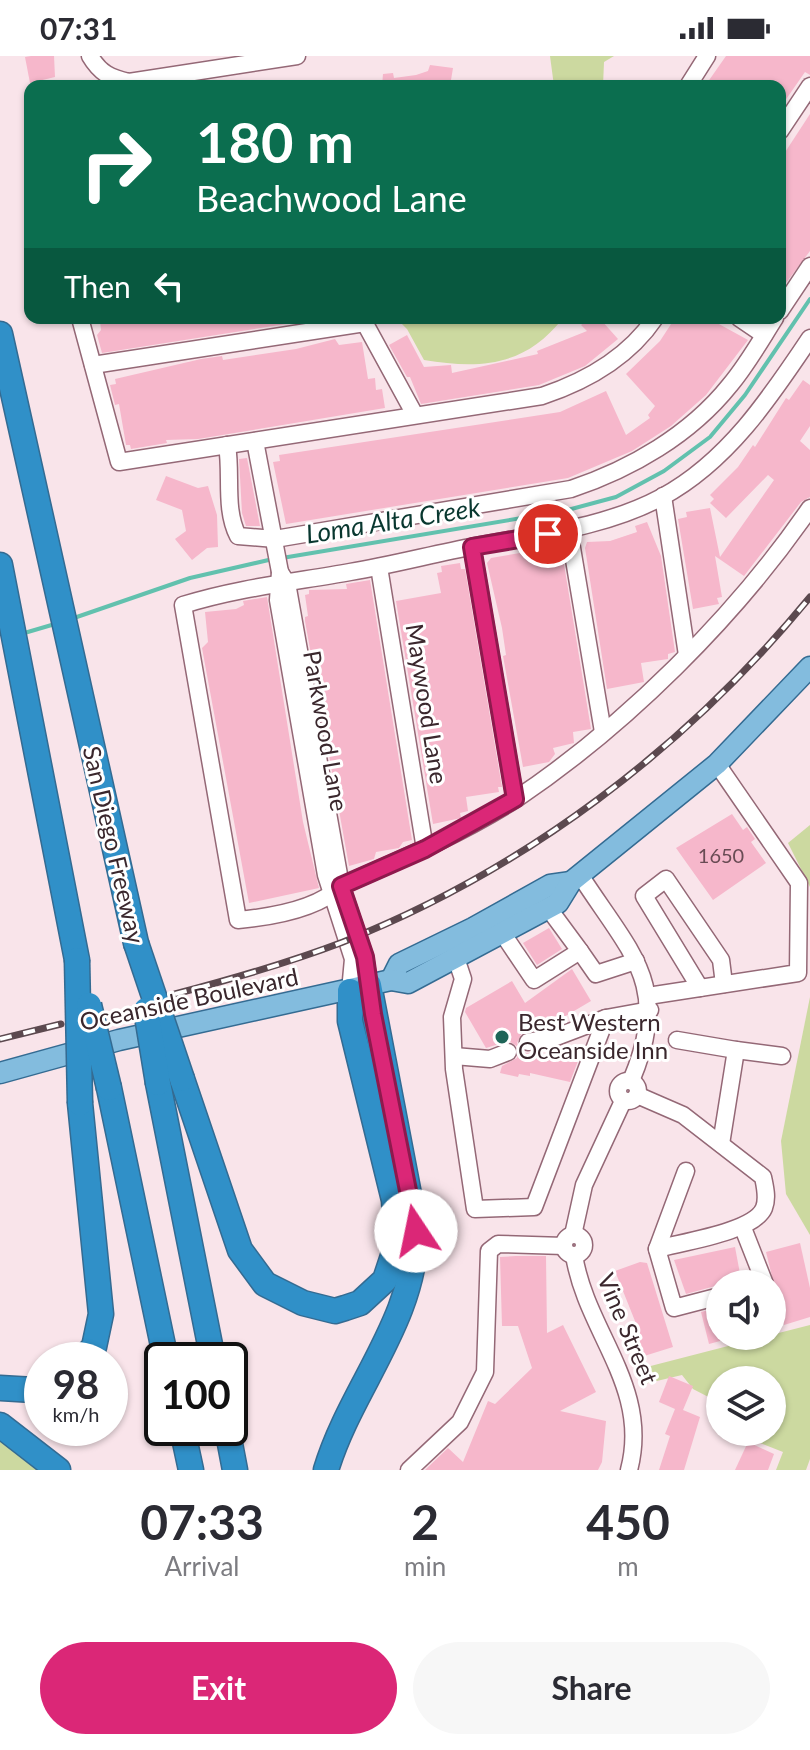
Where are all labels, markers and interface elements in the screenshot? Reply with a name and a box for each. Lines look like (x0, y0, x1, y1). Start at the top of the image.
text: 07:31 (40, 10, 117, 46)
text: 180 m (196, 108, 354, 175)
icon: right (64, 112, 168, 216)
text: Beachwood Lane (196, 176, 467, 220)
icon: left (147, 264, 191, 308)
text: Then (64, 268, 131, 304)
water label: Loma Alta Creek (303, 490, 483, 550)
pin (514, 500, 582, 568)
icon: arrive (526, 512, 570, 556)
street label: Maywood Lane (401, 622, 454, 786)
street label: Parkwood Lane (298, 648, 355, 813)
street label: San Diego Freeway (78, 743, 151, 947)
house number: 1650 (698, 843, 744, 867)
street label: Oceanside Boulevard (77, 961, 301, 1036)
place label: Best Western Oceanside Inn (518, 1007, 668, 1064)
marker: Best Western Oceanside Inn (493, 1028, 511, 1046)
position arrow (374, 1189, 458, 1273)
street label: Vine Street (592, 1269, 665, 1388)
map controls (706, 1270, 786, 1446)
button: sound (706, 1270, 786, 1350)
speed limit sign: 100 (144, 1342, 248, 1446)
text: 98 (53, 1360, 99, 1408)
button: layers (706, 1366, 786, 1446)
text: km/h (53, 1402, 99, 1426)
text: 07:33 (140, 1493, 264, 1550)
text: 2 (411, 1493, 439, 1550)
text: 450 (586, 1493, 670, 1550)
text: Arrival (165, 1550, 239, 1582)
text: min (404, 1550, 446, 1582)
text: m (617, 1550, 639, 1582)
button: Exit (40, 1642, 397, 1734)
button: Share (413, 1642, 770, 1734)

